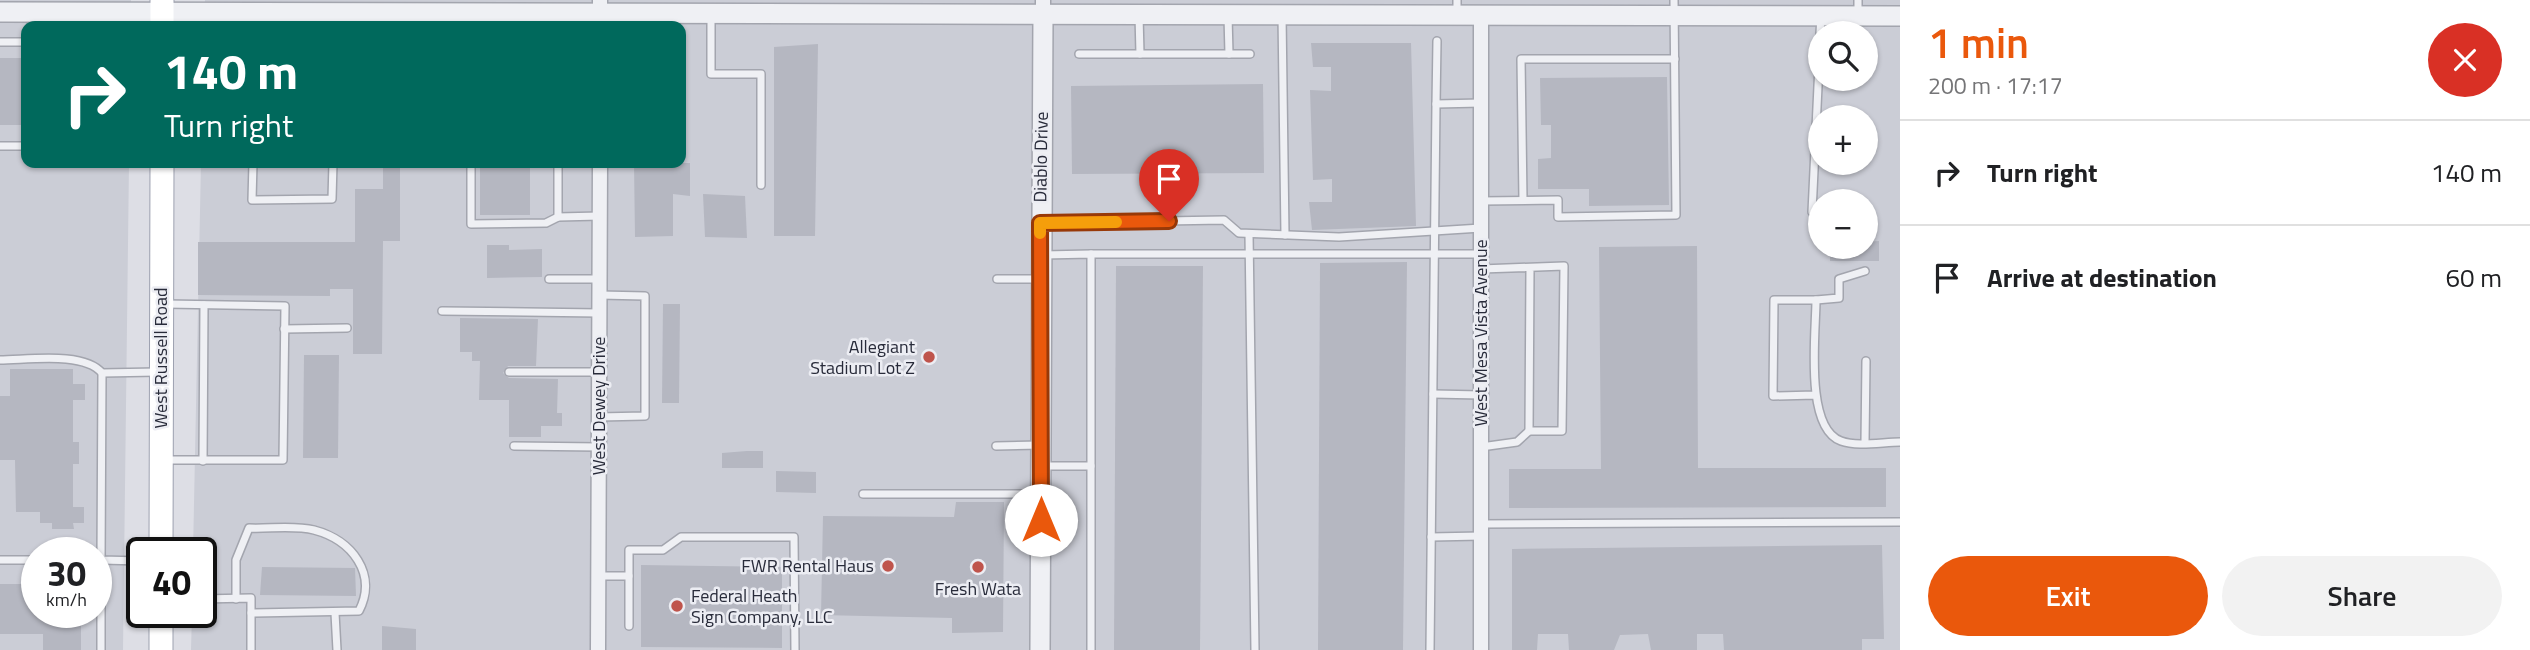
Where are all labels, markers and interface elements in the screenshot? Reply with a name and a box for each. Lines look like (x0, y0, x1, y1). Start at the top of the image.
text: 1 min (1928, 10, 2029, 74)
map controls (1808, 21, 1878, 259)
button: search (1808, 21, 1878, 91)
button: close (2428, 23, 2502, 97)
text: 140 m (164, 33, 298, 108)
icon: right (49, 49, 140, 140)
text: 200 m · 17:17 (1928, 68, 2063, 103)
text: Turn right (164, 101, 293, 149)
button: + (1808, 105, 1878, 175)
street label: Diablo Drive (1026, 111, 1055, 203)
pin (1139, 149, 1199, 221)
text: Turn right (1987, 153, 2098, 192)
text: 140 m (2431, 153, 2502, 192)
icon: right (1928, 154, 1966, 192)
icon: arrive (1150, 160, 1188, 198)
button: − (1808, 189, 1878, 259)
street label: West Mesa Vista Avenue (1467, 239, 1494, 427)
text: Arrive at destination (1987, 258, 2217, 297)
text: 60 m (2445, 258, 2502, 297)
icon: arrive (1928, 259, 1966, 297)
street label: West Russell Road (147, 288, 174, 429)
place label: Allegiant Stadium Lot Z (810, 333, 916, 381)
street label: West Dewey Drive (585, 337, 612, 475)
marker: Allegiant Stadium Lot Z (921, 349, 937, 365)
position arrow (1004, 483, 1078, 557)
speed limit sign: 40 (126, 537, 217, 628)
text: 30 (47, 546, 86, 600)
place label: FWR Rental Haus (741, 552, 874, 579)
button: Exit (1928, 556, 2208, 636)
button: Share (2222, 556, 2502, 636)
marker: FWR Rental Haus (880, 558, 896, 574)
marker: Fresh Wata (970, 559, 986, 575)
place label: Fresh Wata (935, 575, 1021, 602)
place label: Federal Heath Sign Company, LLC (691, 582, 833, 630)
text: km/h (46, 586, 87, 613)
marker: Federal Heath Sign Company, LLC (669, 598, 685, 614)

